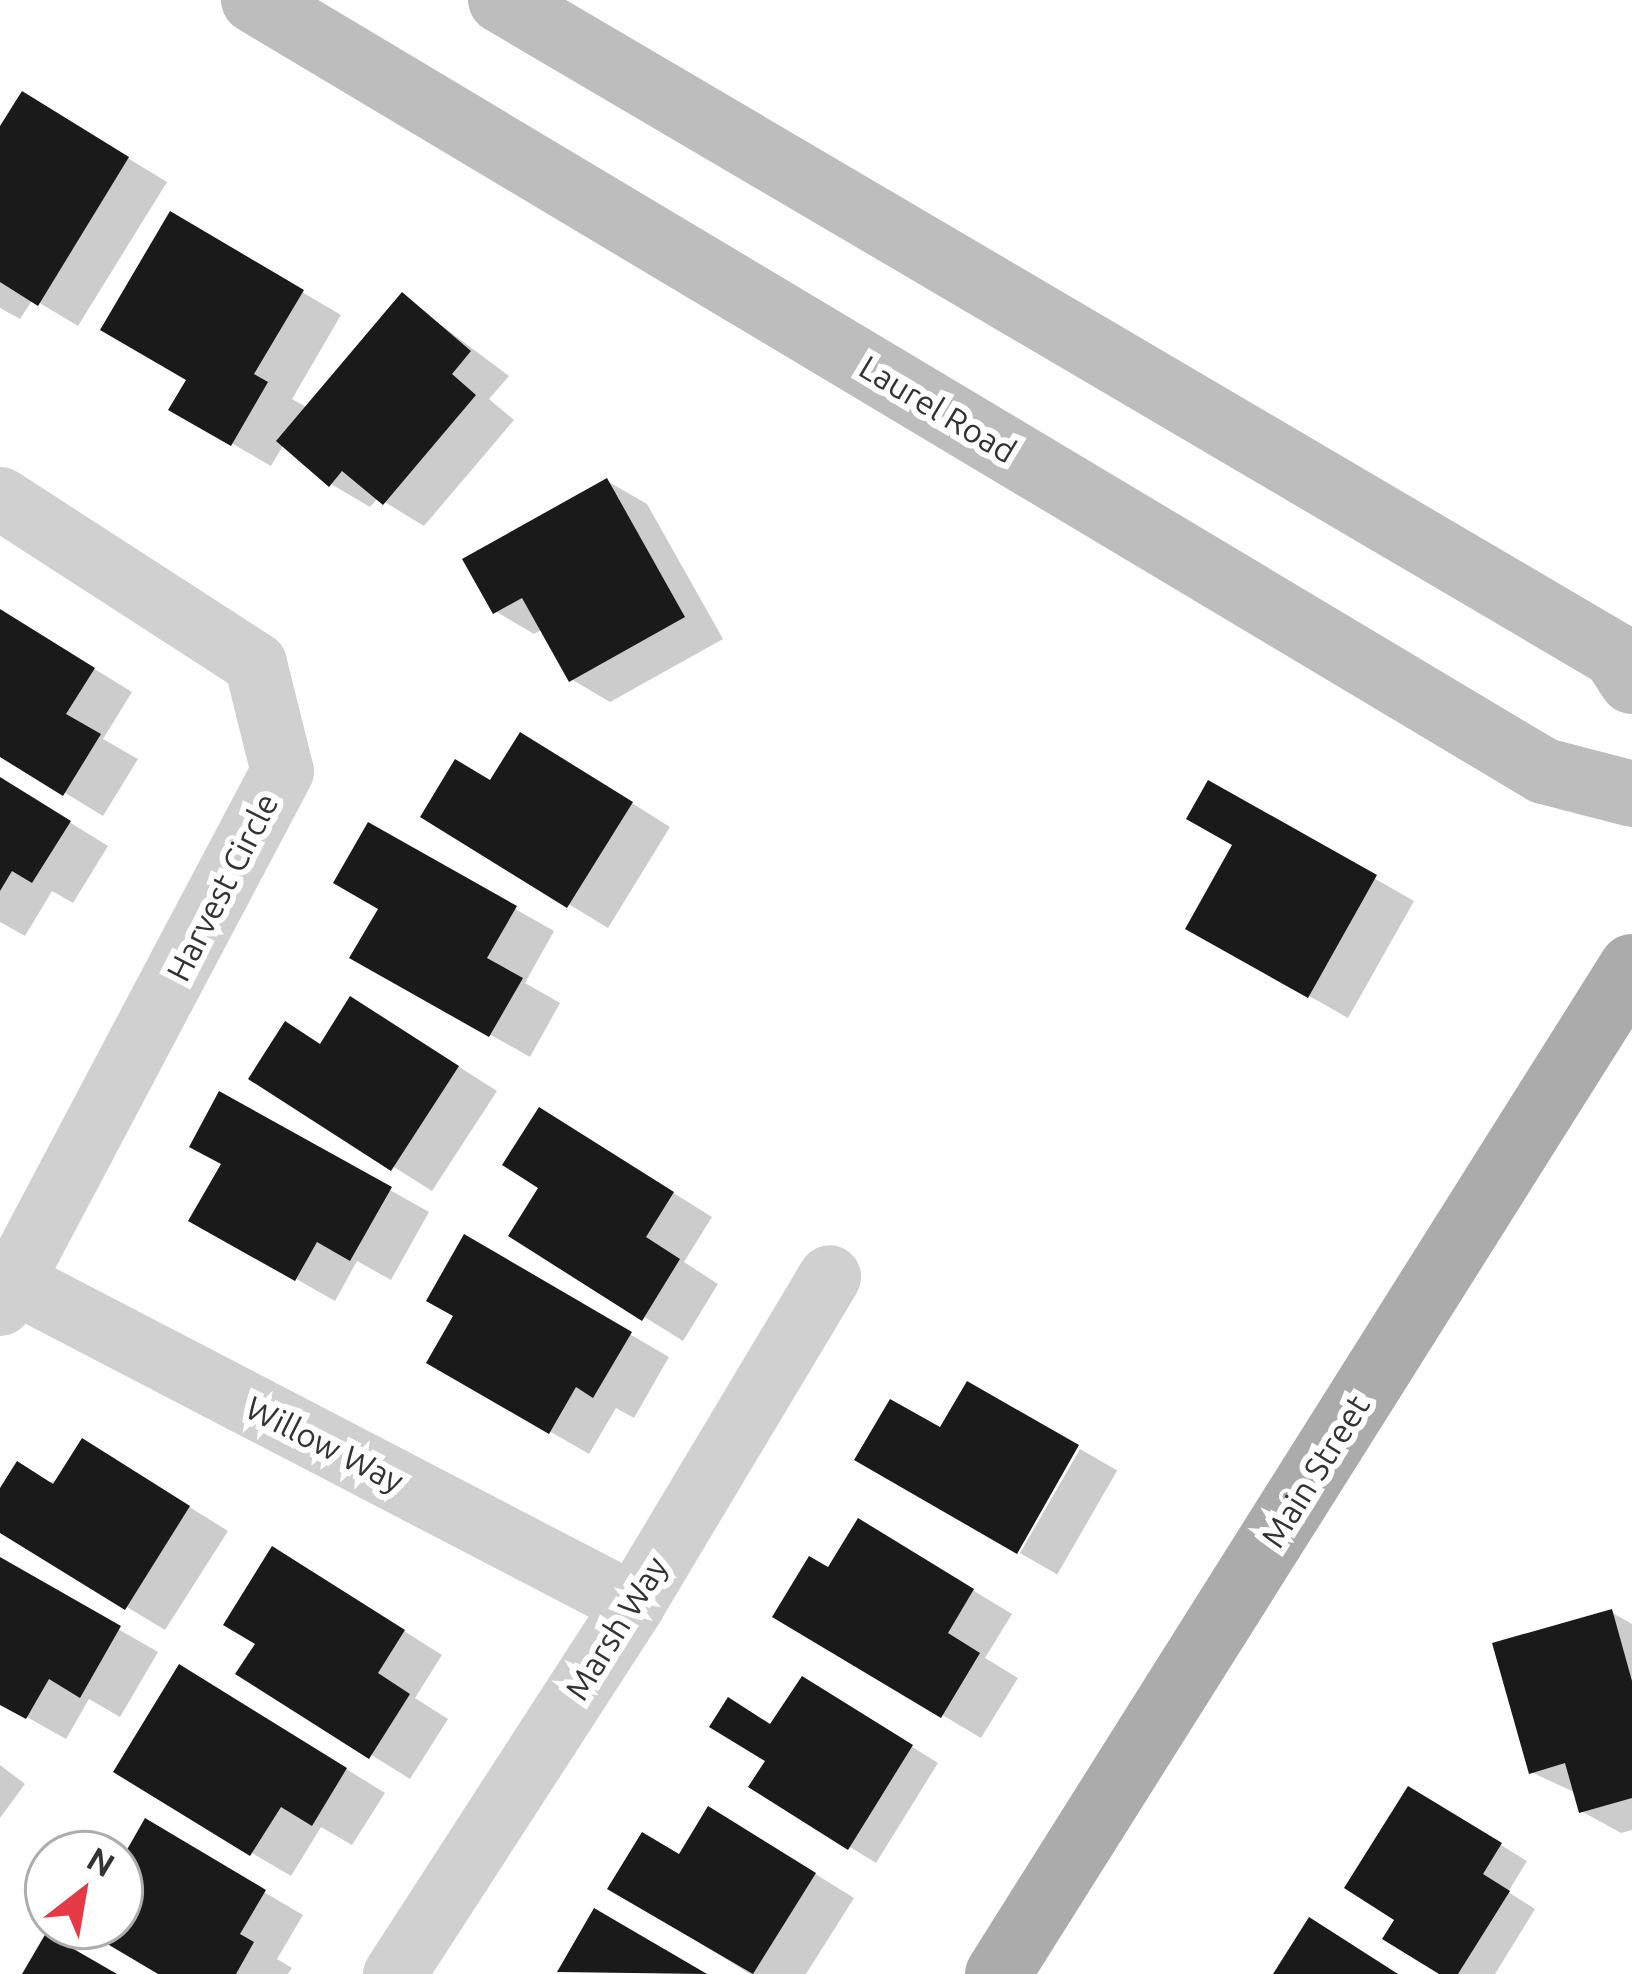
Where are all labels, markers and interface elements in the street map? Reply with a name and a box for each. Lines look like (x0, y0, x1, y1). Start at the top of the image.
street label: Laurel Road (853, 347, 1023, 471)
street label: Harvest Circle (158, 787, 286, 987)
street label: Willow Way (240, 1387, 410, 1501)
street label: Main Street (1253, 1387, 1377, 1555)
street label: Marsh Way (556, 1549, 676, 1707)
north arrow (24, 1830, 144, 1950)
text: N (81, 1839, 121, 1883)

